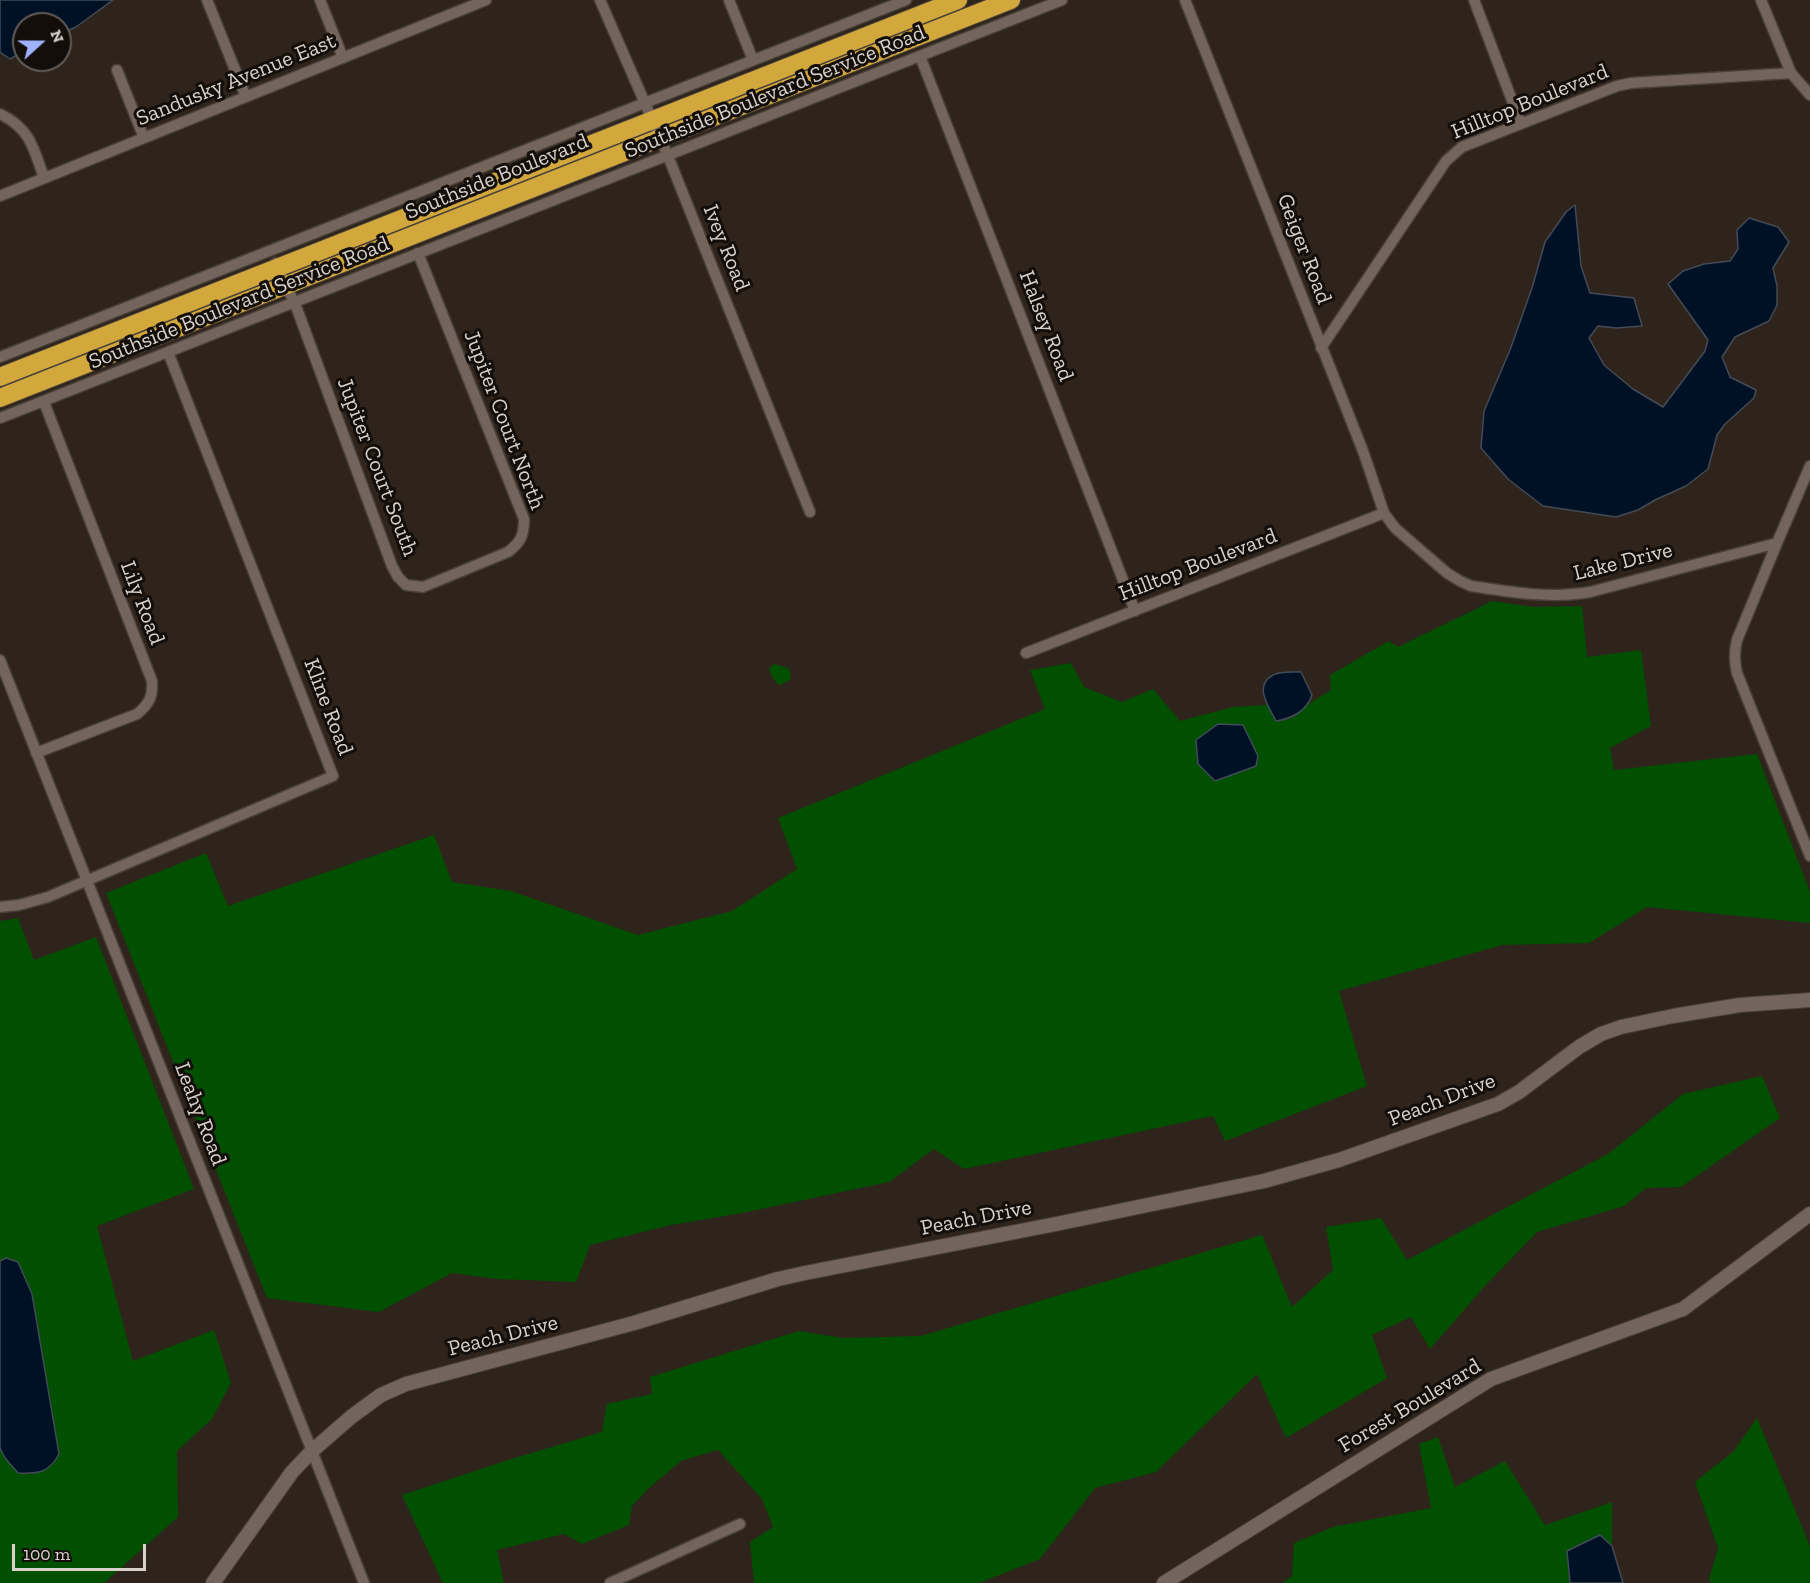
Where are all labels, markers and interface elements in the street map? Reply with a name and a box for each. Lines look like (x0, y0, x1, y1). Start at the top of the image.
north arrow (12, 12, 72, 72)
street label: Southside Boulevard Service Road (621, 20, 929, 164)
text: N (46, 27, 68, 45)
street label: Sandusky Avenue East (132, 28, 340, 132)
street label: Hilltop Boulevard (1448, 59, 1612, 145)
street label: Southside Boulevard (402, 128, 592, 226)
street label: Geiger Road (1271, 190, 1337, 308)
street label: Ivey Road (697, 201, 755, 295)
street label: Southside Boulevard Service Road (85, 231, 393, 375)
street label: Halsey Road (1013, 267, 1079, 385)
street label: Jupiter Court North (458, 327, 550, 513)
street label: Jupiter Court South (331, 374, 423, 560)
street label: Hilltop Boulevard (1115, 523, 1281, 607)
street label: Lake Drive (1571, 537, 1675, 587)
street label: Lily Road (114, 558, 170, 648)
street label: Kline Road (298, 655, 358, 759)
street label: Leahy Road (168, 1059, 232, 1169)
street label: Peach Drive (1385, 1068, 1499, 1132)
street label: Peach Drive (918, 1194, 1034, 1242)
street label: Peach Drive (445, 1310, 561, 1362)
street label: Forest Boulevard (1334, 1353, 1486, 1459)
scale bar (15, 1532, 148, 1570)
text: 100 m (23, 1543, 70, 1565)

